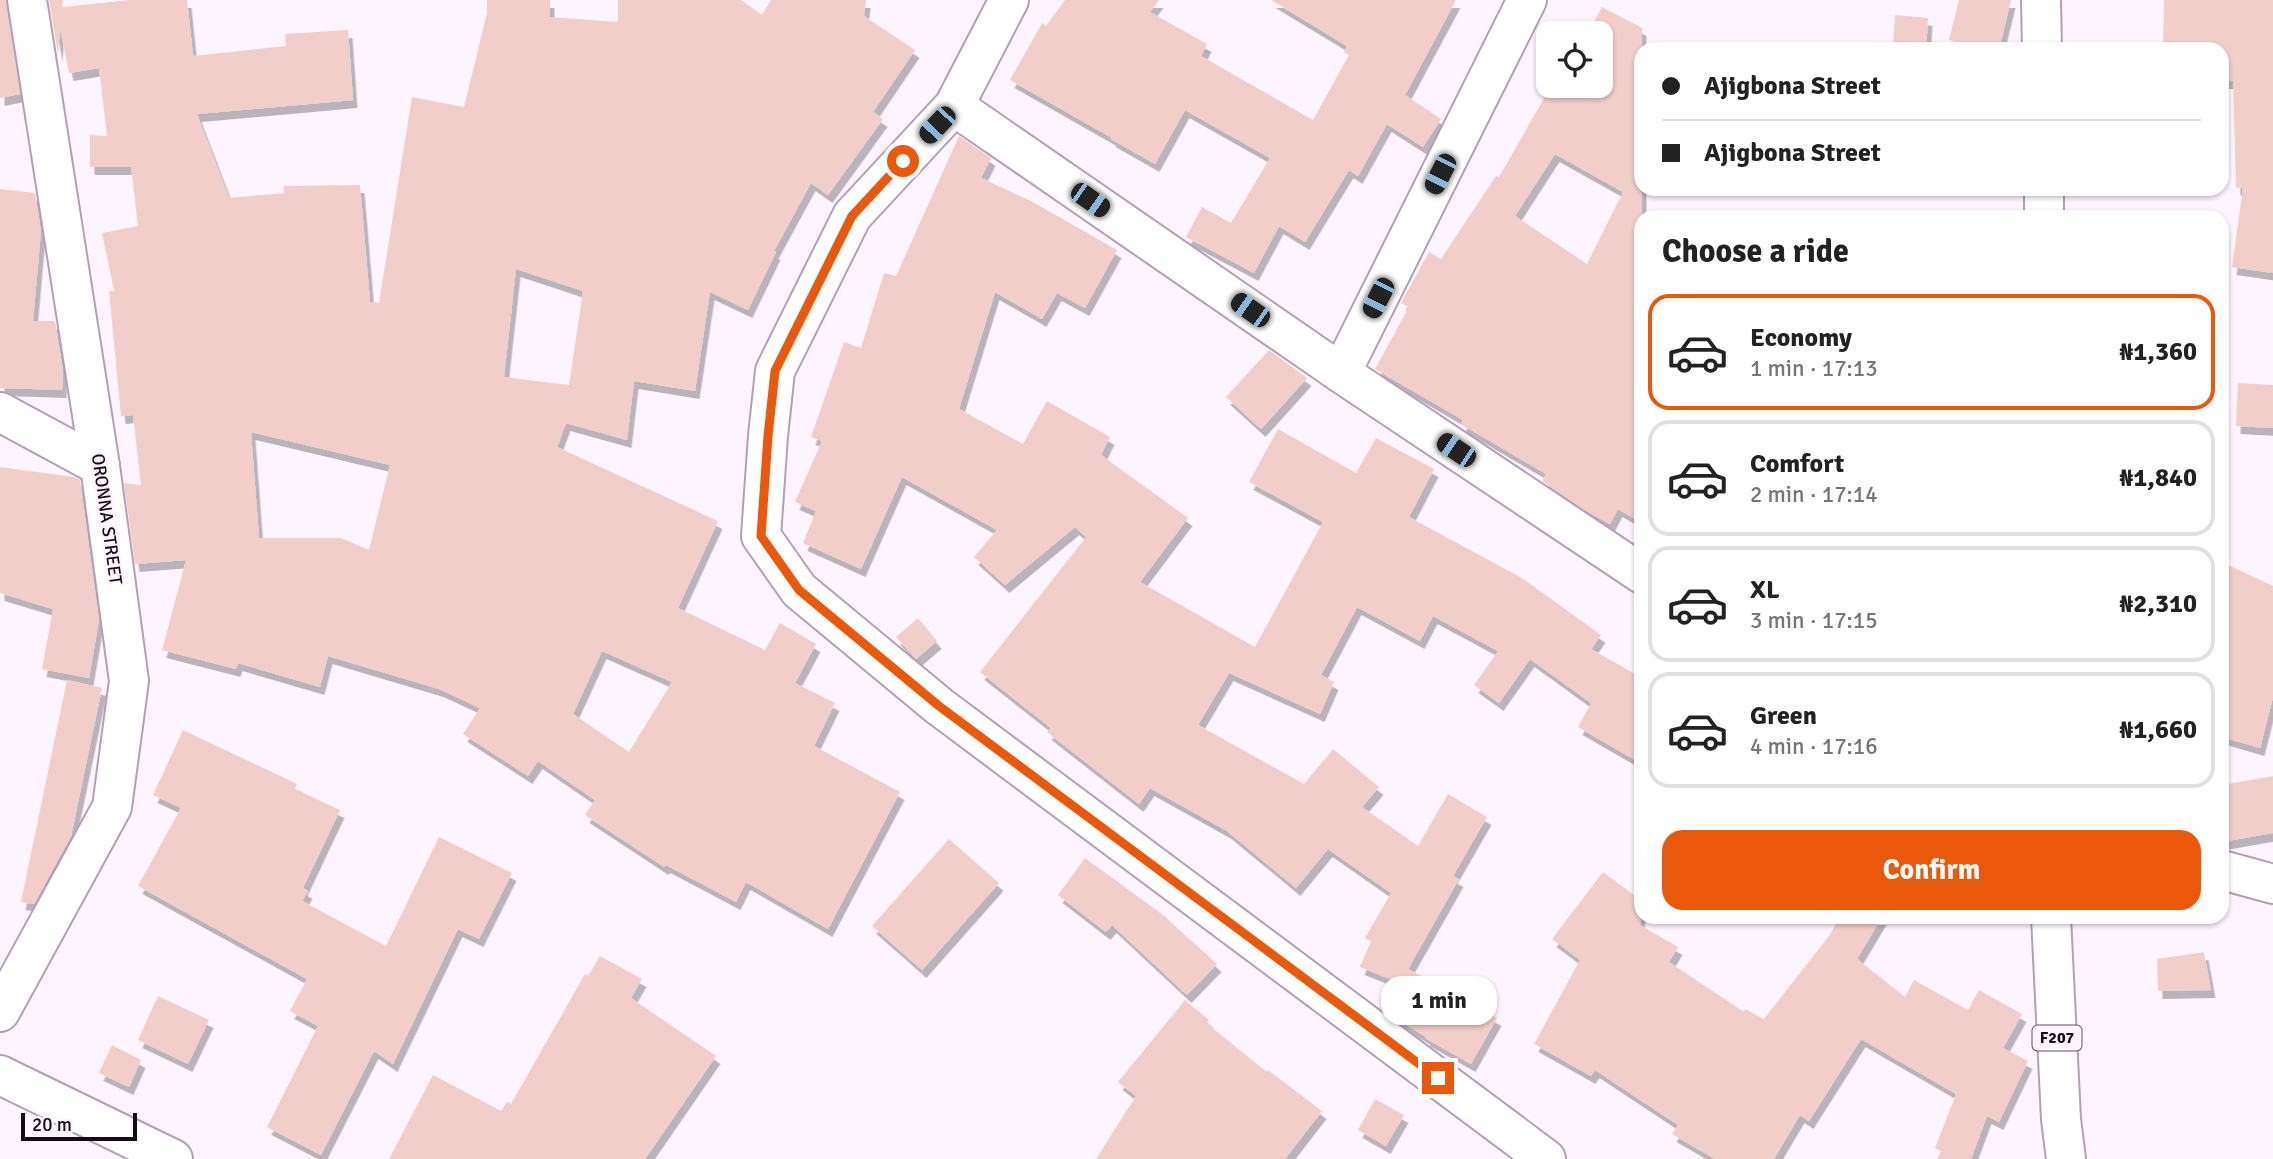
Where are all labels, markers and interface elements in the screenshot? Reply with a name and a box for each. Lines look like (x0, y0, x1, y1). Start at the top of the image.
map controls (1536, 21, 1613, 98)
button: locate (1536, 21, 1613, 98)
text: Ajigbona Street (1704, 70, 1881, 102)
car (915, 102, 960, 148)
text: Ajigbona Street (1704, 137, 1881, 169)
route start (887, 145, 919, 177)
car (1422, 151, 1459, 197)
car (1067, 179, 1114, 221)
text: Choose a ride (1662, 232, 1849, 271)
car (1360, 275, 1397, 321)
car (1227, 289, 1274, 331)
icon: car (1666, 321, 1729, 384)
text: Economy (1750, 322, 1852, 354)
text: ₦1,360 (2119, 336, 2197, 368)
text: 1 min · 17:13 (1750, 354, 1878, 383)
car (1433, 430, 1480, 470)
icon: car (1666, 447, 1729, 510)
text: Comfort (1750, 448, 1844, 480)
street label: ORONNA STREET (87, 452, 127, 586)
text: ₦1,840 (2119, 462, 2197, 494)
text: 2 min · 17:14 (1750, 480, 1878, 509)
icon: car (1666, 573, 1729, 636)
text: XL (1750, 574, 1780, 606)
text: ₦2,310 (2119, 588, 2197, 620)
text: 3 min · 17:15 (1750, 606, 1878, 635)
icon: car (1666, 699, 1729, 762)
text: Green (1750, 700, 1817, 732)
text: ₦1,660 (2119, 714, 2197, 746)
text: 4 min · 17:16 (1750, 732, 1878, 761)
button: Confirm (1662, 830, 2201, 910)
callout: 1 min (1380, 976, 1496, 1026)
text: 1 min (1411, 986, 1467, 1015)
road number: F207 (2032, 1026, 2082, 1050)
route end (1422, 1062, 1454, 1094)
scale bar (21, 1110, 136, 1142)
text: 20 m (32, 1113, 72, 1137)

